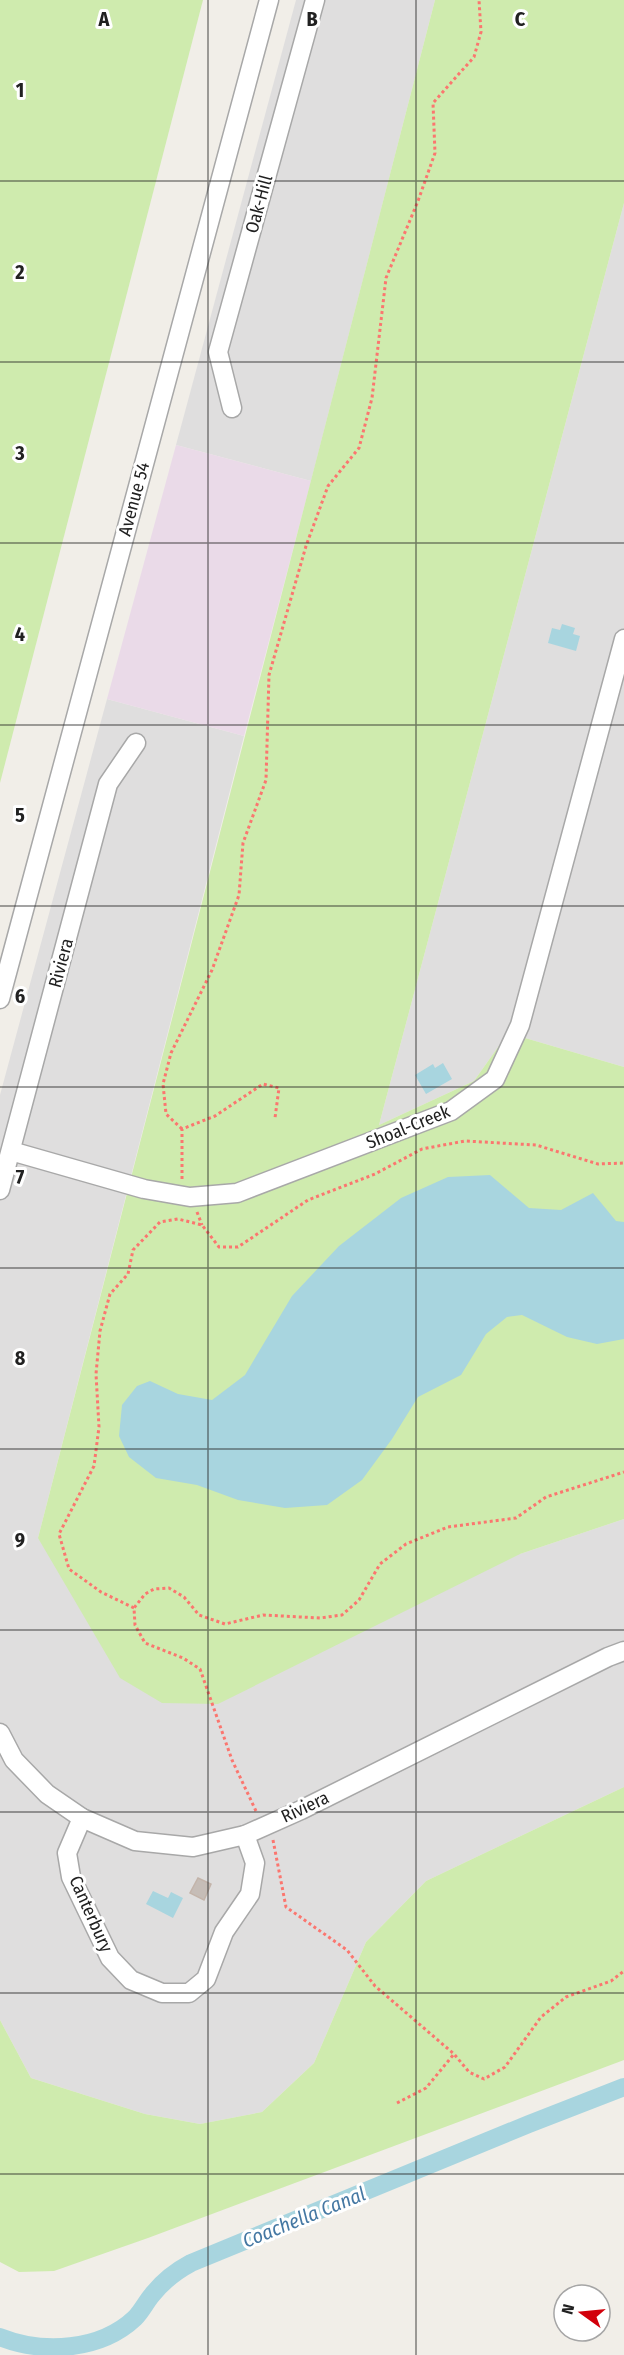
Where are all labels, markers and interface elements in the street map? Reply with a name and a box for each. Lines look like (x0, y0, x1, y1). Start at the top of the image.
text: A (98, 7, 111, 31)
text: B (306, 7, 318, 31)
text: C (515, 7, 526, 31)
text: 1 (16, 78, 24, 102)
street label: Oak-Hill (241, 172, 277, 235)
text: 2 (14, 260, 25, 284)
text: 3 (14, 441, 25, 465)
street label: Avenue 54 (114, 460, 154, 538)
text: 4 (15, 622, 25, 646)
text: 5 (15, 803, 25, 827)
street label: Riviera (44, 936, 78, 990)
text: 6 (15, 984, 25, 1008)
street label: Shoal-Creek (363, 1100, 454, 1154)
text: 7 (16, 1165, 25, 1189)
text: 8 (15, 1346, 26, 1370)
text: 9 (15, 1528, 25, 1552)
street label: Riviera (278, 1786, 333, 1828)
street label: Canterbury (64, 1872, 118, 1956)
water label: Coachella Canal (239, 2181, 369, 2253)
north arrow (552, 2283, 612, 2343)
text: N (558, 2302, 578, 2316)

